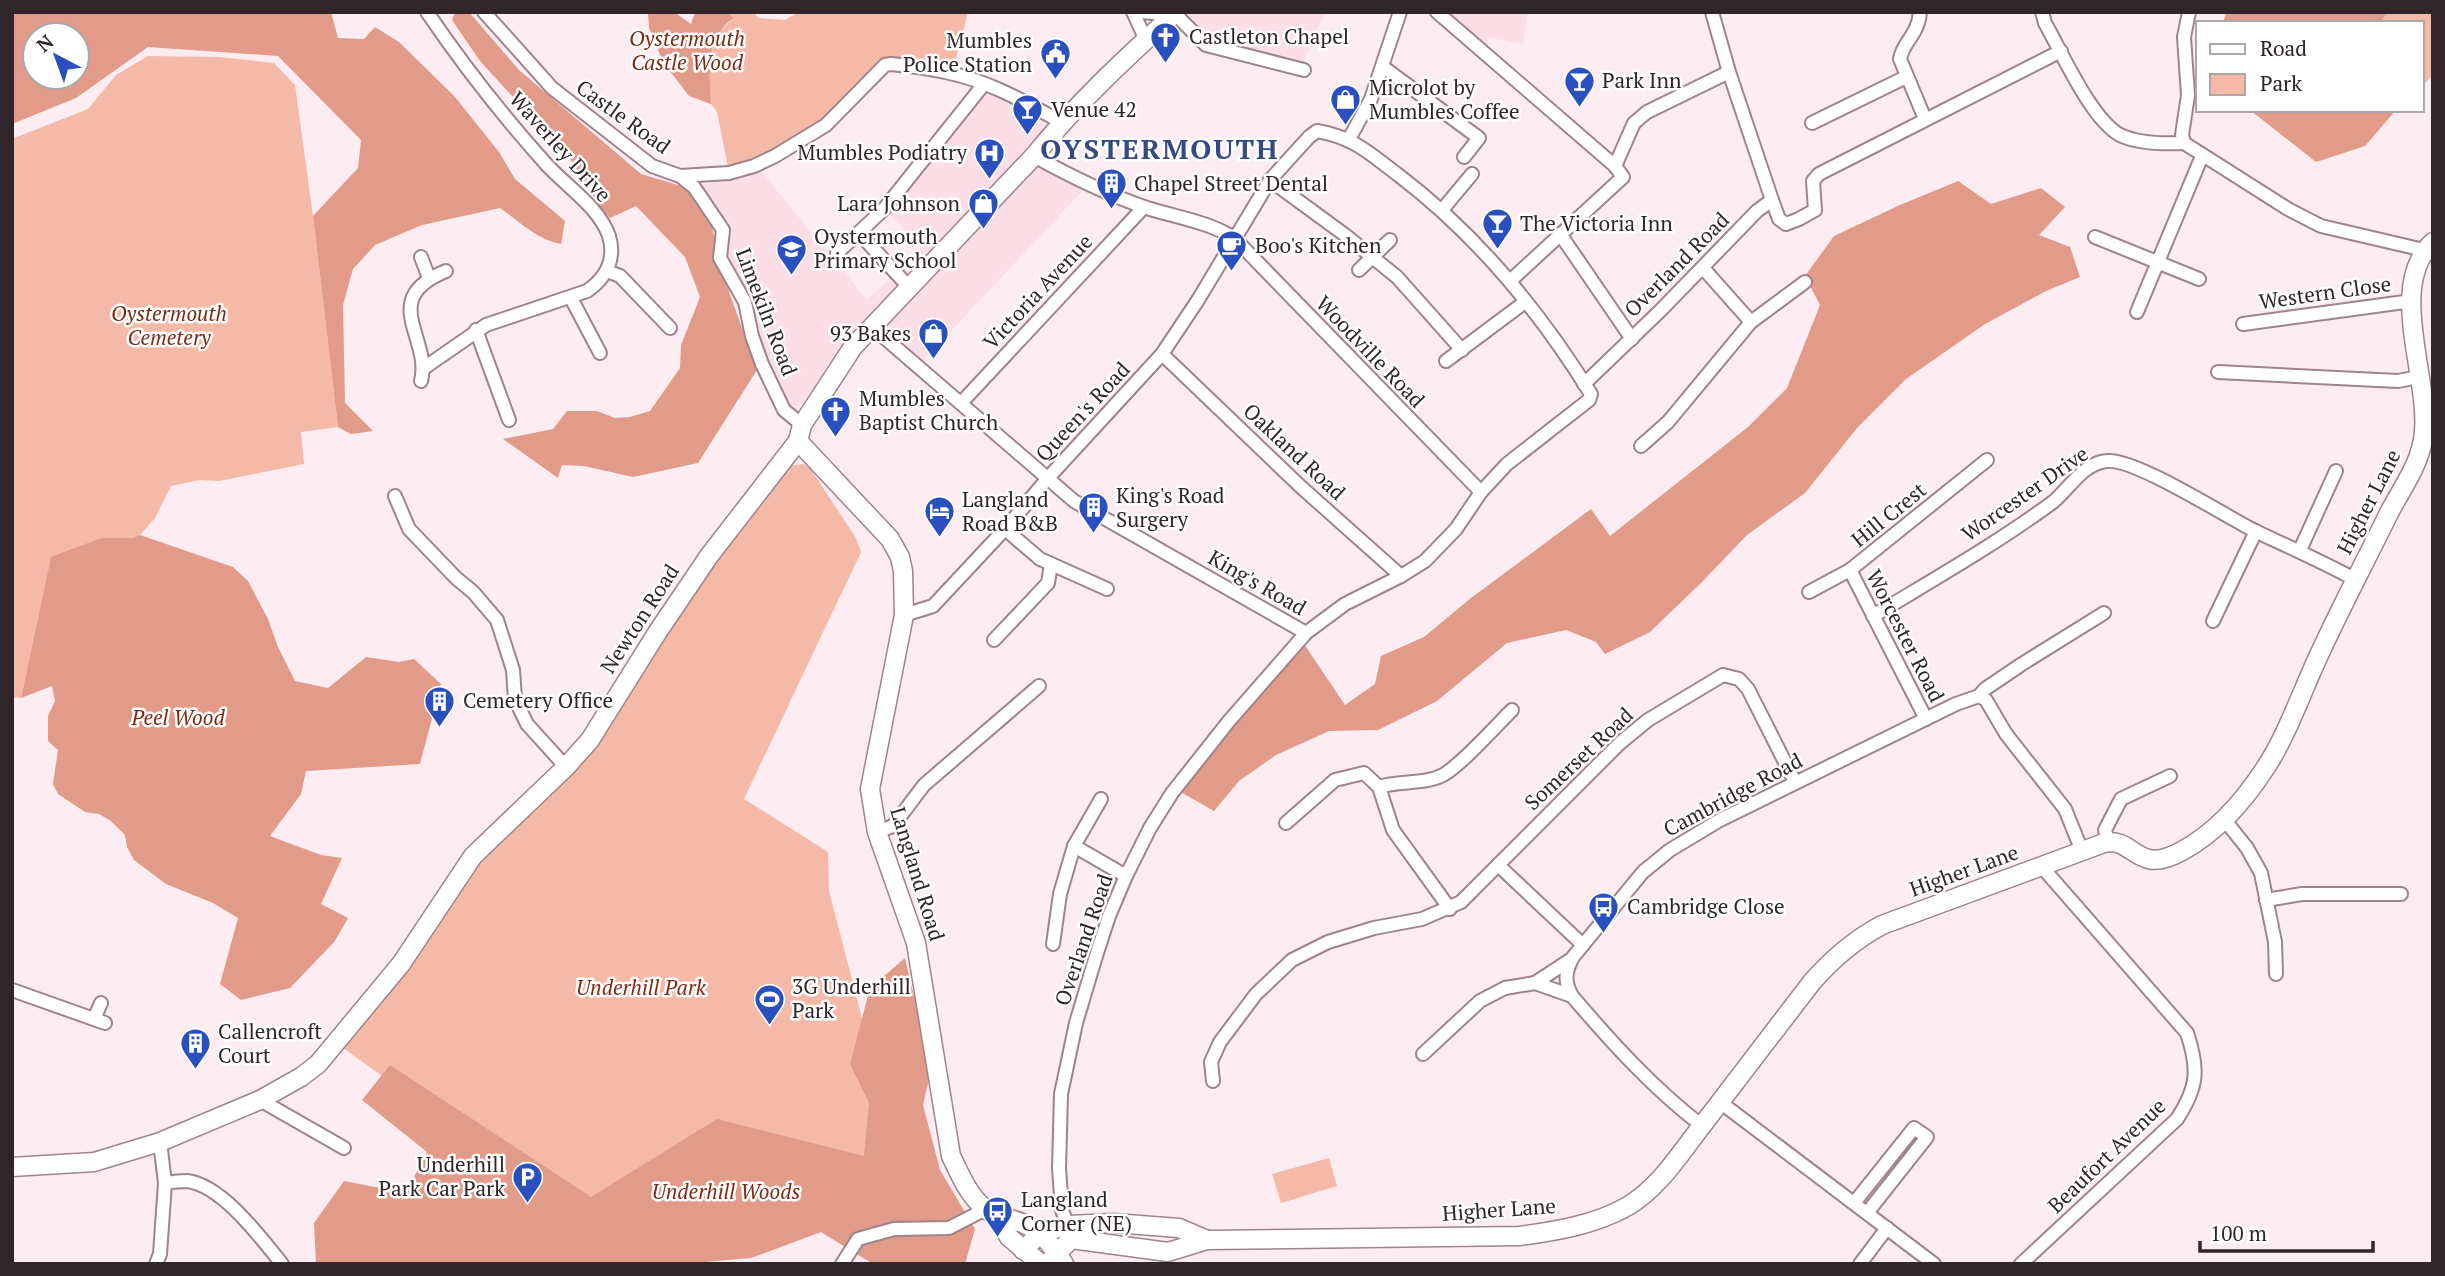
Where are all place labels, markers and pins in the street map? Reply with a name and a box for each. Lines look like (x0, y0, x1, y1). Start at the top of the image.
church icon: Castleton Chapel (1149, 20, 1183, 64)
place label: Castleton Chapel (1189, 22, 1349, 50)
place label: Mumbles Police Station (903, 26, 1033, 78)
public building icon: Mumbles Police Station (1038, 36, 1072, 80)
bar icon: Park Inn (1562, 64, 1596, 108)
place label: Park Inn (1602, 66, 1682, 94)
place label: Microlot by Mumbles Coffee (1369, 73, 1520, 125)
shop icon: Microlot by Mumbles Coffee (1329, 83, 1363, 127)
bar icon: Venue 42 (1011, 93, 1045, 137)
place label: Venue 42 (1051, 95, 1137, 123)
hospital icon: Mumbles Podiatry (973, 136, 1007, 180)
place label: Mumbles Podiatry (797, 138, 967, 166)
building icon: Chapel Street Dental (1094, 167, 1128, 211)
place label: Chapel Street Dental (1134, 169, 1328, 197)
shop icon: Lara Johnson (966, 187, 1000, 231)
place label: Lara Johnson (837, 189, 961, 217)
bar icon: The Victoria Inn (1480, 207, 1514, 251)
place label: The Victoria Inn (1520, 209, 1673, 237)
place label: Oystermouth Primary School (814, 222, 957, 274)
cafe icon: Boo's Kitchen (1215, 229, 1249, 273)
place label: Boo's Kitchen (1255, 231, 1382, 259)
school or university icon: Oystermouth Primary School (774, 232, 808, 276)
shop icon: 93 Bakes (917, 317, 951, 361)
place label: 93 Bakes (830, 319, 911, 347)
place label: Mumbles Baptist Church (859, 384, 998, 436)
church icon: Mumbles Baptist Church (819, 394, 853, 438)
place label: King's Road Surgery (1116, 481, 1225, 533)
place label: Langland Road B&B (962, 485, 1058, 537)
building icon: King's Road Surgery (1076, 491, 1110, 535)
hotel icon: Langland Road B&B (922, 495, 956, 539)
building icon: Cemetery Office (423, 684, 457, 728)
place label: Cemetery Office (463, 686, 613, 714)
bus stop icon: Cambridge Close (1587, 890, 1621, 934)
place label: Cambridge Close (1627, 892, 1785, 920)
place label: 3G Underhill Park (792, 972, 911, 1024)
sports icon: 3G Underhill Park (752, 982, 786, 1026)
place label: Callencroft Court (218, 1017, 322, 1069)
building icon: Callencroft Court (178, 1027, 212, 1071)
place label: Underhill Park Car Park (379, 1150, 505, 1202)
parking icon: Underhill Park Car Park (511, 1160, 545, 1204)
place label: Langland Corner (NE) (1021, 1185, 1132, 1237)
bus stop icon: Langland Corner (NE) (981, 1195, 1015, 1239)

